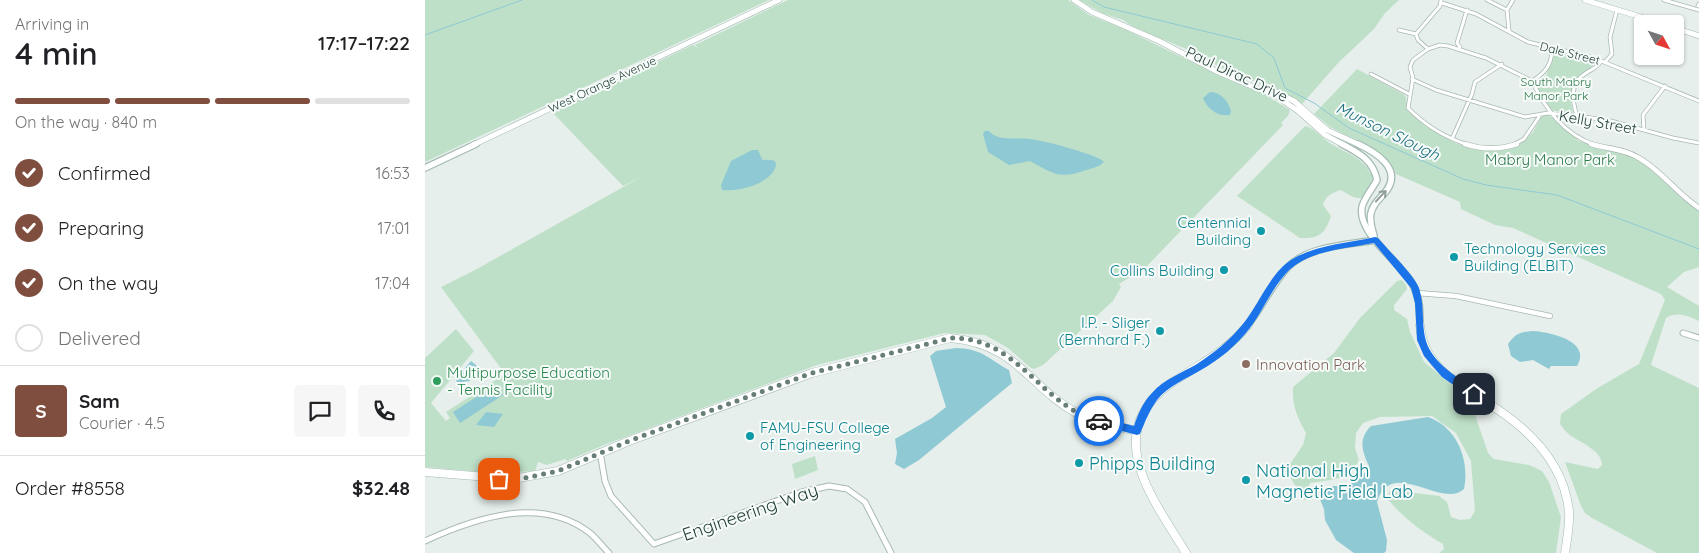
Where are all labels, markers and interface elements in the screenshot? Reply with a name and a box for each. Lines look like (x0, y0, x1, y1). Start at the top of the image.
text: Arriving in (15, 14, 89, 34)
north arrow (1634, 15, 1684, 65)
map controls (1634, 15, 1684, 65)
text: 17:17–17:22 (318, 31, 410, 55)
text: 4 min (15, 33, 98, 73)
street label: Dale Street (1538, 38, 1602, 68)
street label: Paul Dirac Drive (1183, 42, 1291, 106)
street label: West Orange Avenue (546, 52, 659, 116)
park label: South Mabry Manor Park (1521, 74, 1591, 103)
water label: Munson Slough (1333, 97, 1444, 165)
street label: Kelly Street (1558, 106, 1638, 138)
text: On the way · 840 m (15, 112, 157, 132)
park label: Mabry Manor Park (1485, 150, 1615, 169)
icon: check (15, 159, 43, 187)
text: Confirmed (58, 161, 151, 185)
text: 16:53 (375, 163, 410, 183)
one-way arrow (1375, 189, 1387, 202)
place label: Centennial Building (1177, 213, 1251, 249)
icon: check (15, 214, 43, 242)
text: Preparing (58, 216, 144, 240)
text: 17:01 (377, 218, 410, 238)
marker: Centennial Building (1255, 225, 1267, 237)
place label: Technology Services Building (ELBIT) (1464, 239, 1606, 275)
marker: Technology Services Building (ELBIT) (1448, 251, 1460, 263)
place label: Collins Building (1110, 261, 1214, 280)
marker: Collins Building (1218, 264, 1230, 276)
icon: check (15, 269, 43, 297)
text: On the way (58, 271, 159, 295)
text: 17:04 (375, 273, 410, 293)
place label: I.P. - Sliger (Bernhard F.) (1059, 313, 1150, 349)
marker: I.P. - Sliger (Bernhard F.) (1154, 325, 1166, 337)
text: Delivered (58, 326, 141, 350)
place label: Innovation Park (1256, 355, 1365, 374)
marker: Innovation Park (1240, 358, 1252, 370)
place label: Multipurpose Education - Tennis Facility (447, 363, 610, 399)
pin (1453, 373, 1495, 415)
marker: Multipurpose Education - Tennis Facility (431, 375, 443, 387)
icon: home (1460, 380, 1488, 408)
button: chat (294, 385, 346, 437)
button: phone (358, 385, 410, 437)
text: Sam (79, 389, 120, 413)
courier (1074, 396, 1124, 446)
text: S (35, 399, 47, 423)
icon: car (1085, 407, 1113, 435)
text: Courier · 4.5 (79, 413, 165, 433)
place label: FAMU-FSU College of Engineering (760, 418, 890, 454)
marker: FAMU-FSU College of Engineering (744, 430, 756, 442)
place label: Phipps Building (1089, 452, 1215, 475)
marker: Phipps Building (1073, 457, 1085, 469)
pin (478, 458, 520, 500)
place label: National High Magnetic Field Lab (1256, 459, 1413, 503)
icon: bag (485, 465, 513, 493)
marker: National High Magnetic Field Lab (1240, 474, 1252, 486)
text: Order #8558 (15, 476, 125, 500)
text: $32.48 (352, 476, 410, 500)
street label: Engineering Way (679, 478, 821, 546)

